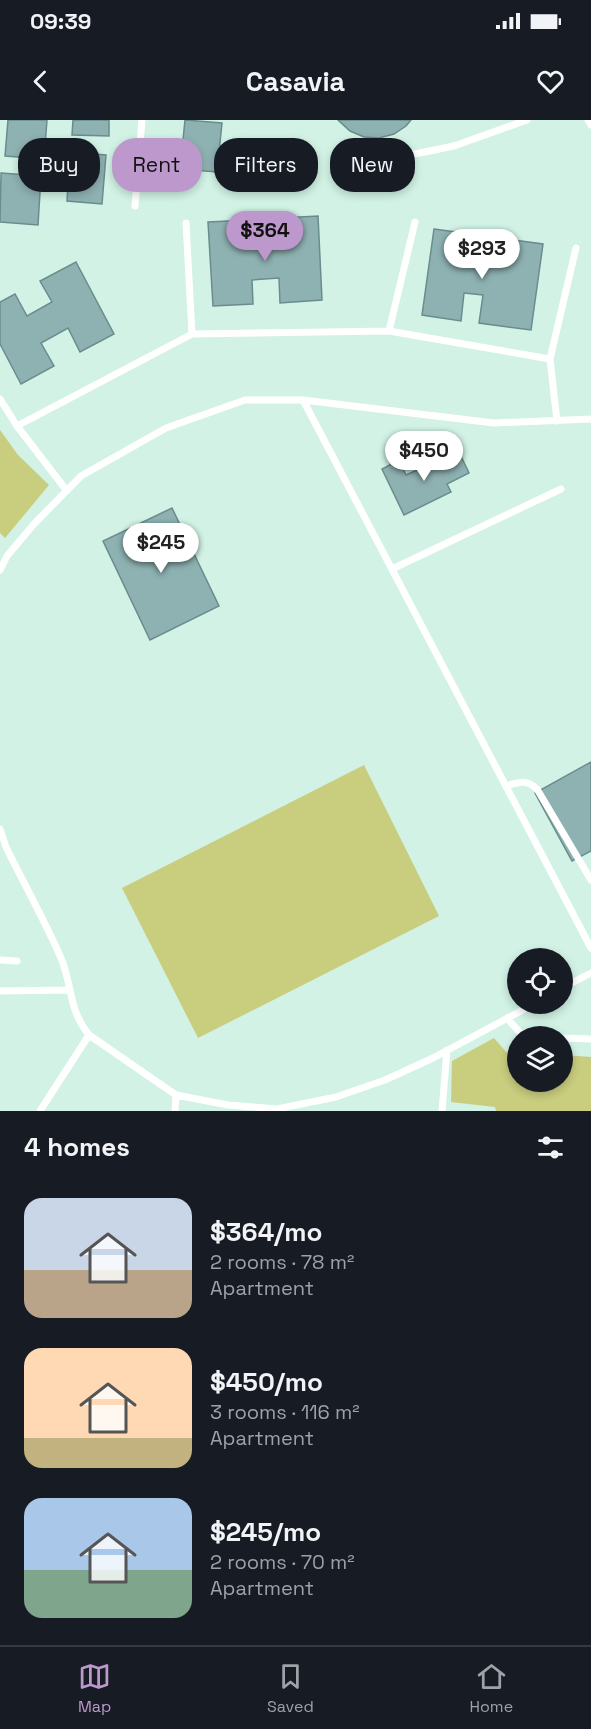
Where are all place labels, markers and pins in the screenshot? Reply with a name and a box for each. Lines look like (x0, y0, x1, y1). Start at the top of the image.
pin: $364 (229, 211, 301, 262)
pin: $293 (446, 229, 518, 280)
pin: $450 (388, 431, 460, 482)
pin: $245 (125, 523, 197, 574)

